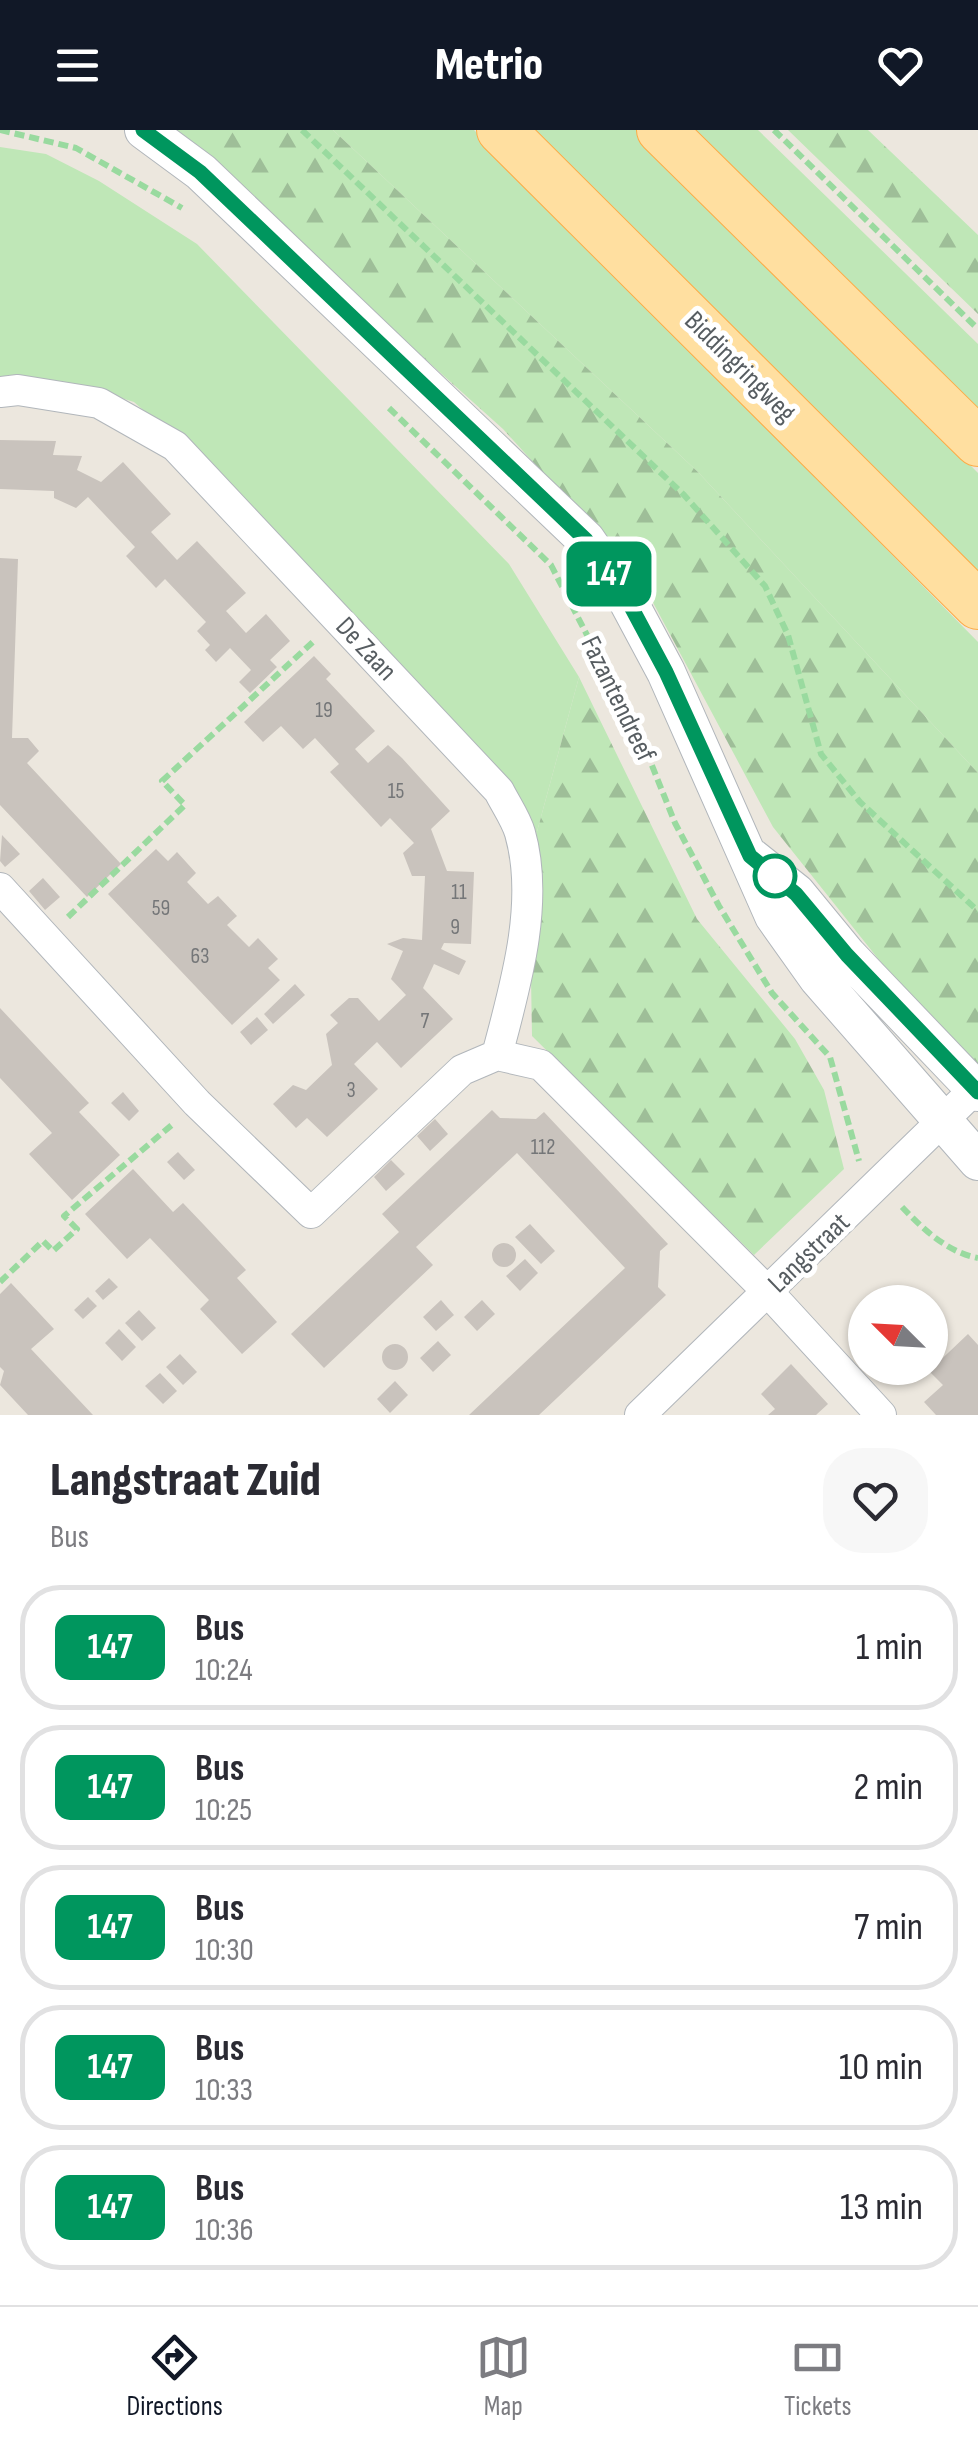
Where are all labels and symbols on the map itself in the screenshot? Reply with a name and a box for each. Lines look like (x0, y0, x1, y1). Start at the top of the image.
street label: Biddingringweg (678, 305, 802, 429)
line badge: 147 (552, 542, 666, 606)
street label: De Zaan (329, 611, 403, 687)
street label: Fazantendreef (574, 631, 663, 768)
house number: 19 (315, 697, 333, 724)
house number: 15 (388, 778, 404, 805)
unlabelled marker (754, 855, 796, 897)
house number: 11 (451, 879, 467, 906)
house number: 59 (152, 895, 170, 922)
house number: 9 (450, 914, 460, 941)
house number: 63 (191, 943, 209, 970)
house number: 7 (421, 1008, 430, 1035)
house number: 3 (346, 1077, 356, 1104)
house number: 112 (531, 1134, 555, 1161)
street label: Langstraat (761, 1206, 857, 1300)
north arrow (848, 1285, 948, 1385)

